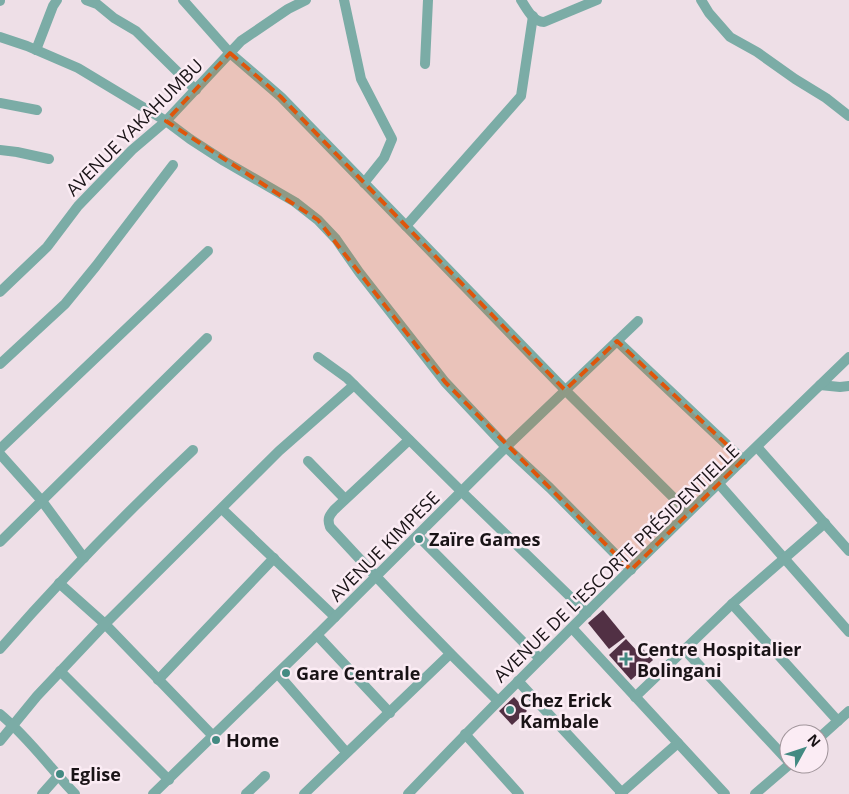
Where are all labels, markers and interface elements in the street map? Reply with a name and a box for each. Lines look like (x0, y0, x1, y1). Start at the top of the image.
street label: AVENUE YAKAHUMBU (60, 53, 208, 201)
street label: AVENUE DE L'ESCORTE PRÉSIDENTIELLE (488, 439, 744, 687)
street label: AVENUE KIMPESE (324, 486, 444, 606)
place label: Zaïre Games (429, 527, 540, 551)
marker: Zaïre Games (413, 533, 425, 545)
place label: Centre Hospitalier Bolingani (637, 637, 801, 682)
marker: Centre Hospitalier Bolingani (619, 652, 633, 666)
place label: Gare Centrale (296, 661, 420, 685)
marker: Gare Centrale (280, 667, 292, 679)
place label: Chez Erick Kambale (520, 688, 612, 733)
marker: Chez Erick Kambale (504, 704, 516, 716)
north arrow (779, 724, 829, 774)
place label: Home (226, 728, 279, 752)
text: N (803, 730, 825, 751)
marker: Home (210, 734, 222, 746)
place label: Eglise (70, 762, 121, 786)
marker: Eglise (54, 768, 66, 780)

